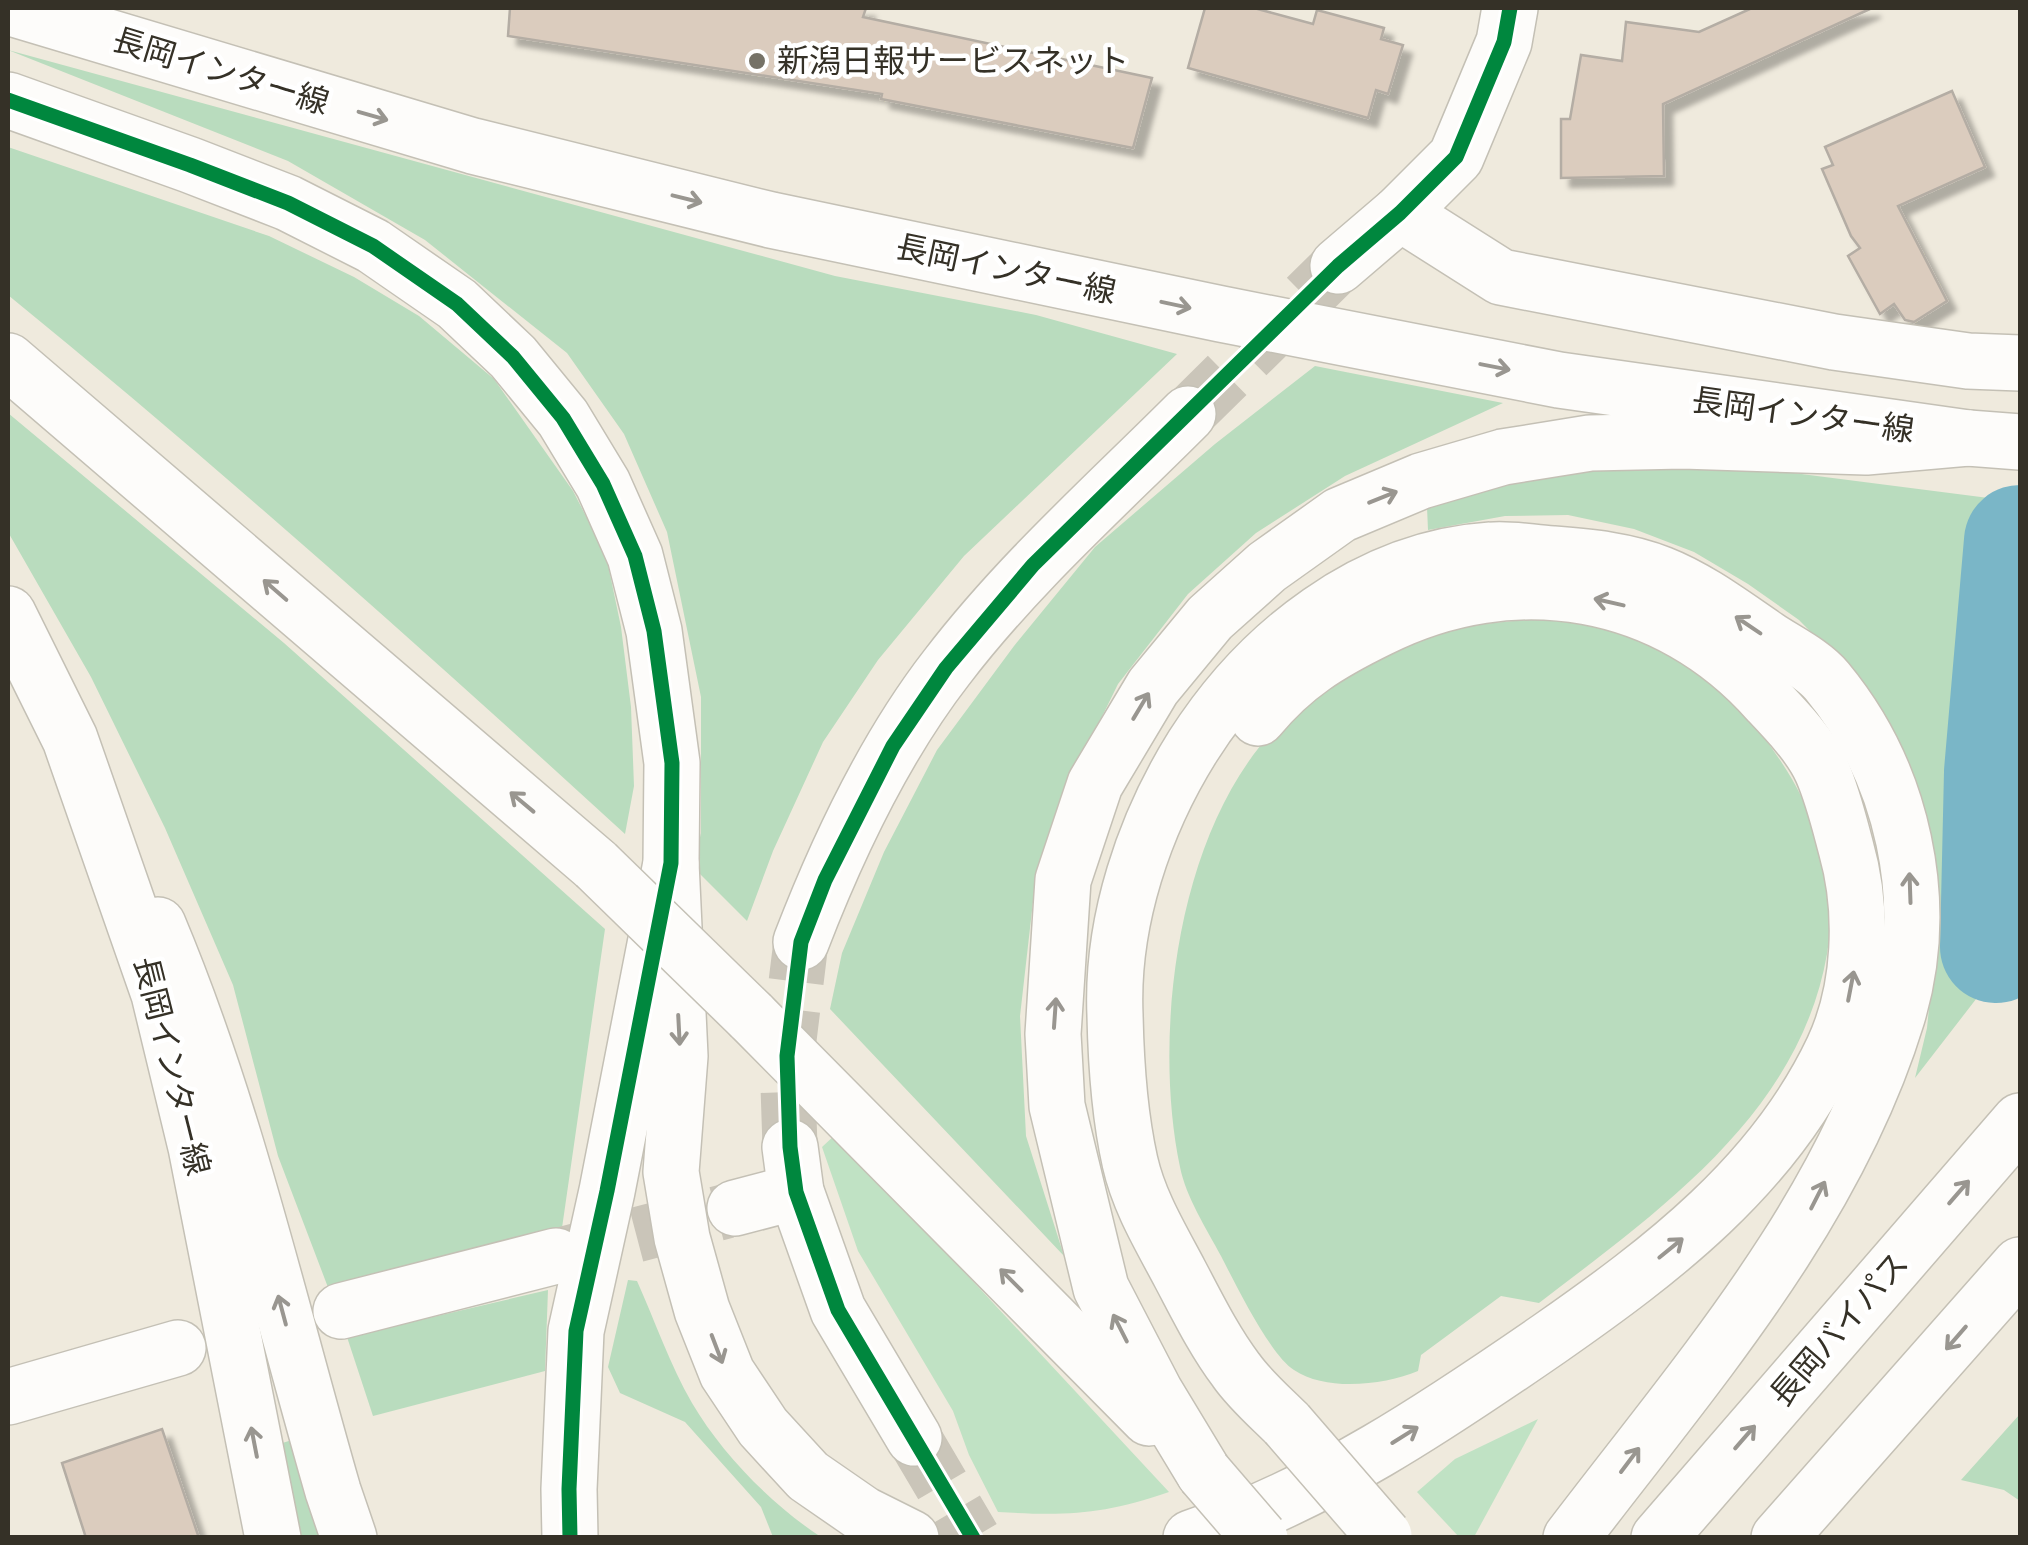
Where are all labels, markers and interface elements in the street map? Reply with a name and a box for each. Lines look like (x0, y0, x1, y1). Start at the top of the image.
street label: 長岡インター線 (108, 17, 335, 123)
place label: 新潟日報サービスネット (777, 39, 1129, 81)
marker: 新潟日報サービスネット (746, 50, 768, 72)
one-way arrow (357, 108, 388, 126)
one-way arrow (671, 191, 702, 210)
street label: 長岡インター線 (892, 224, 1120, 312)
one-way arrow (1159, 297, 1191, 315)
one-way arrow (1478, 359, 1510, 378)
street label: 長岡インター線 (1689, 378, 1917, 450)
one-way arrow (1368, 486, 1398, 504)
one-way arrow (263, 579, 289, 601)
one-way arrow (1594, 592, 1626, 610)
one-way arrow (1734, 615, 1762, 636)
one-way arrow (1131, 692, 1151, 721)
one-way arrow (509, 791, 535, 813)
one-way arrow (1900, 873, 1919, 905)
street label: 長岡インター線 (125, 952, 220, 1180)
one-way arrow (1842, 971, 1861, 1003)
one-way arrow (1045, 997, 1064, 1029)
one-way arrow (670, 1014, 689, 1046)
one-way arrow (1947, 1180, 1970, 1205)
one-way arrow (1809, 1181, 1828, 1211)
one-way arrow (1657, 1237, 1683, 1259)
street label: 長岡バイパス (1760, 1242, 1917, 1414)
one-way arrow (1000, 1268, 1024, 1292)
one-way arrow (272, 1295, 291, 1326)
one-way arrow (1110, 1313, 1129, 1343)
one-way arrow (1945, 1324, 1968, 1350)
one-way arrow (709, 1332, 727, 1363)
one-way arrow (1390, 1424, 1418, 1445)
one-way arrow (1734, 1425, 1757, 1450)
one-way arrow (244, 1426, 263, 1459)
one-way arrow (1619, 1447, 1640, 1474)

